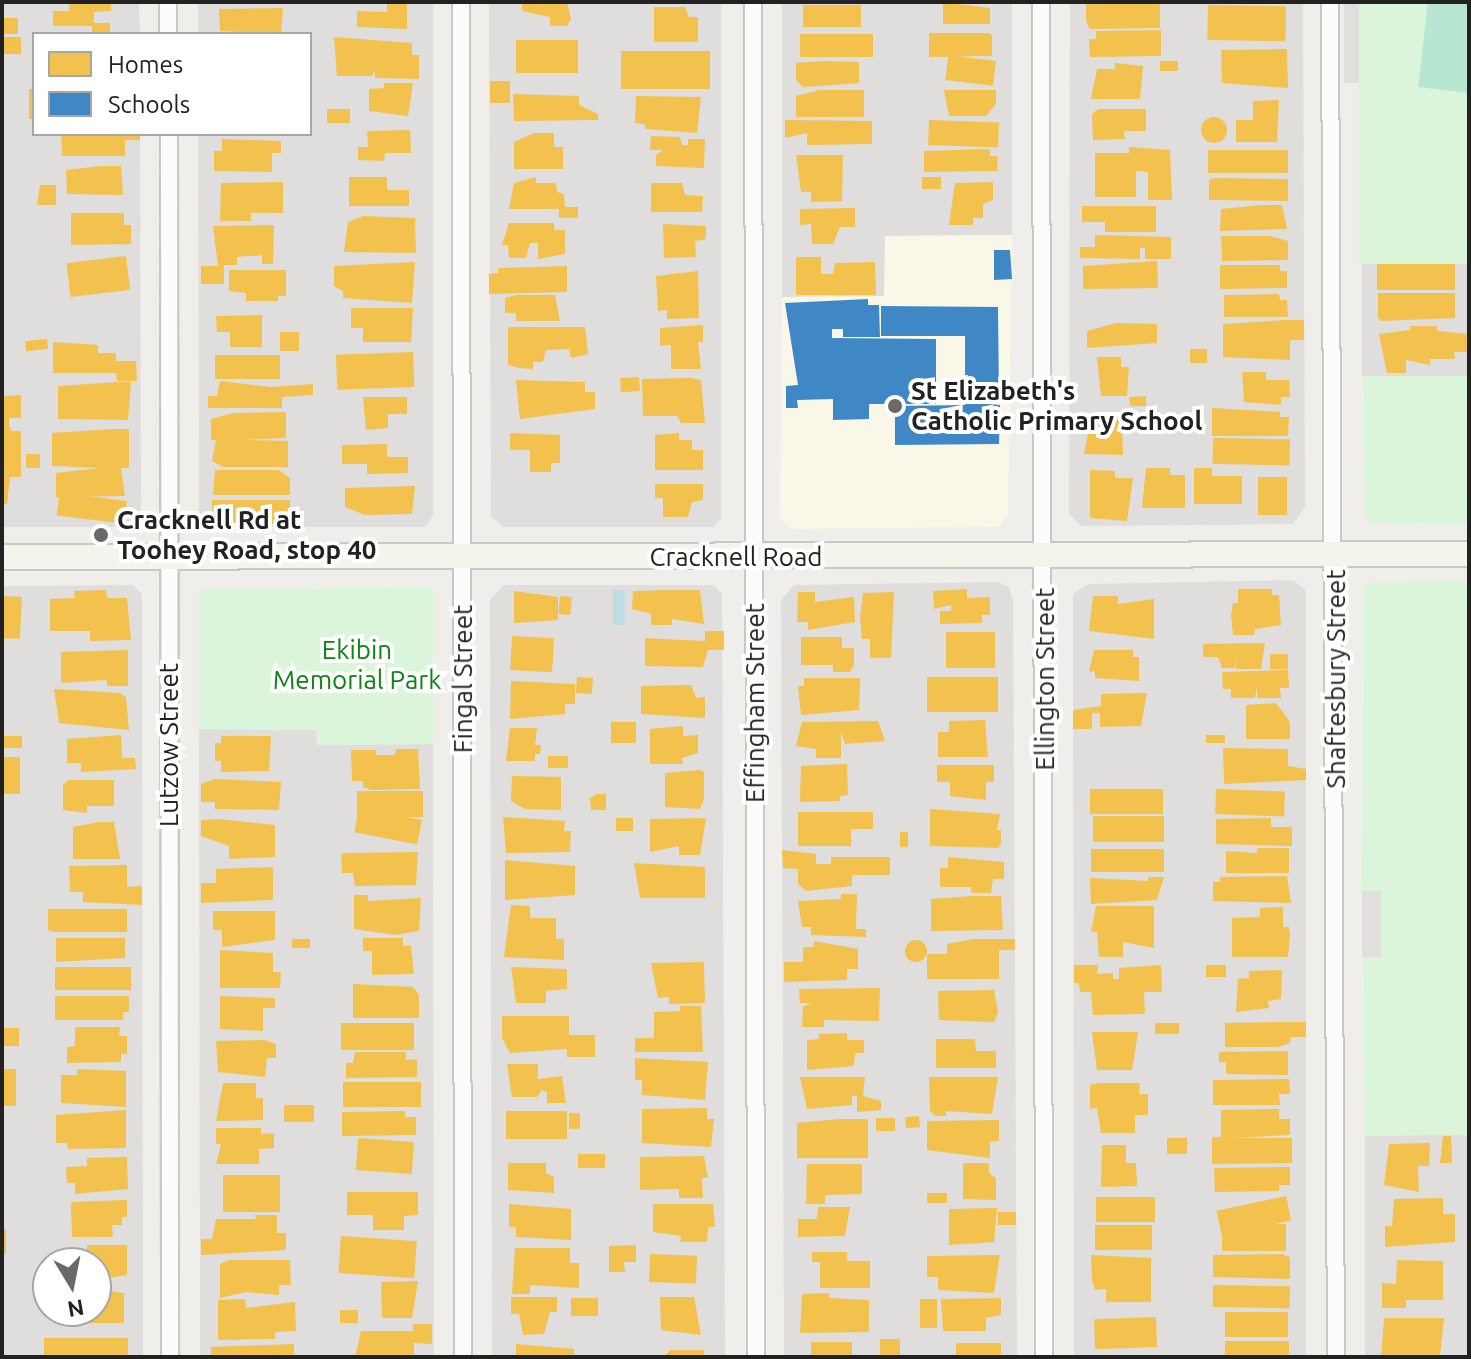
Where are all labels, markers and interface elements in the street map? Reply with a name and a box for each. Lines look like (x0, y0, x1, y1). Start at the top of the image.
legend (32, 32, 312, 136)
text: Homes (108, 51, 183, 78)
text: Schools (108, 91, 190, 118)
place label: St Elizabeth's Catholic Primary School (911, 375, 1202, 436)
marker: St Elizabeth's Catholic Primary School (886, 397, 904, 415)
place label: Cracknell Rd at Toohey Road, stop 40 (117, 504, 377, 566)
marker: Cracknell Rd at Toohey Road, stop 40 (92, 526, 110, 544)
street label: Cracknell Road (649, 541, 823, 573)
street label: Shaftesbury Street (1320, 569, 1352, 789)
street label: Ellington Street (1029, 587, 1061, 771)
street label: Effingham Street (739, 603, 771, 803)
street label: Fingal Street (447, 605, 479, 753)
park label: Ekibin Memorial Park (273, 634, 441, 696)
street label: Lutzow Street (153, 663, 185, 827)
north arrow (32, 1247, 112, 1327)
text: N (66, 1295, 86, 1323)

